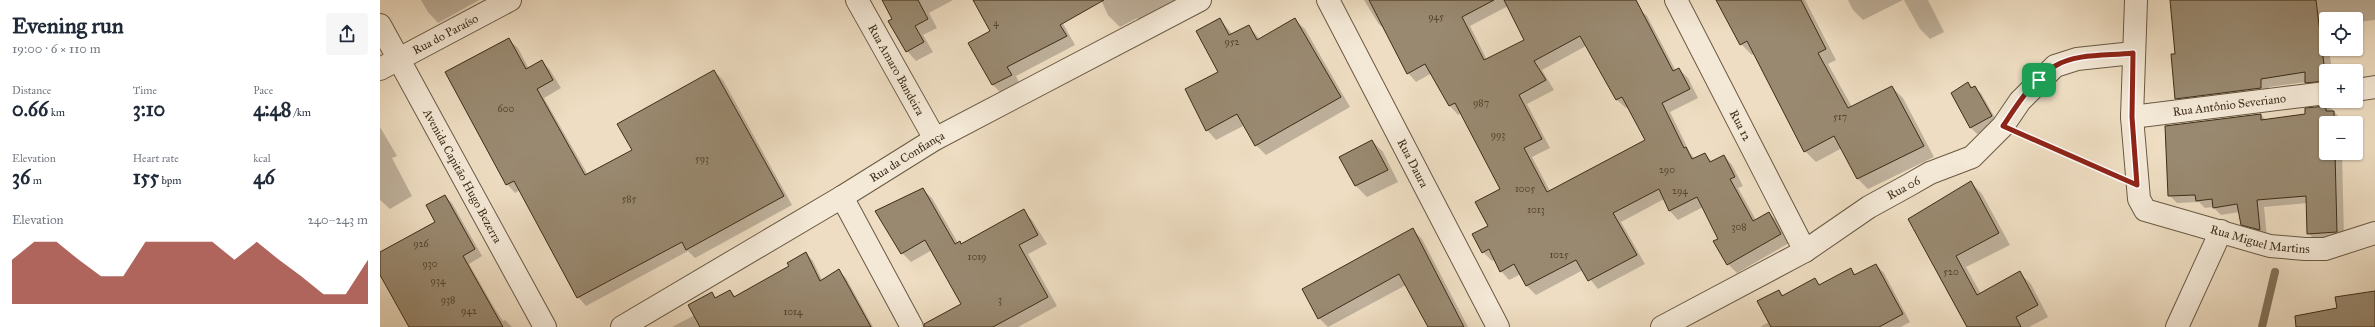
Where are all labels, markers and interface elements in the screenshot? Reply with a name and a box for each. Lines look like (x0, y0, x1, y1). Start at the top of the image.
street label: Rua do Paraíso (410, 11, 481, 57)
house number: 945 (1428, 11, 1444, 23)
text: Evening run (12, 12, 124, 39)
map controls (2319, 12, 2363, 160)
button: locate (2319, 12, 2363, 56)
button: share (326, 13, 368, 55)
house number: 4 (993, 17, 999, 29)
street label: Rua Amaro Bandeira (865, 22, 928, 119)
house number: 952 (1225, 36, 1240, 48)
text: 19:00 · 6 × 110 m (12, 41, 101, 57)
pin (2022, 63, 2056, 97)
button: + (2319, 64, 2363, 108)
icon: arrive (2028, 69, 2050, 91)
text: Distance (12, 84, 51, 97)
text: Time (133, 84, 157, 97)
text: Pace (253, 84, 273, 97)
street label: Rua Antônio Severiano (2172, 91, 2287, 119)
text: 0.66 (12, 97, 48, 121)
text: 3:10 (133, 97, 165, 121)
text: 4:48 (253, 97, 291, 121)
house number: 987 (1473, 97, 1489, 109)
house number: 600 (498, 103, 515, 115)
text: km (48, 106, 65, 119)
text: /km (291, 106, 311, 119)
street label: Avenida Capitão Hugo Bezerra (420, 106, 505, 246)
street label: Rua 12 (1727, 107, 1754, 143)
house number: 517 (1833, 111, 1847, 123)
button: − (2319, 116, 2363, 160)
street label: Rua da Confiança (867, 128, 948, 185)
house number: 993 (1491, 129, 1505, 141)
street label: Rua Daura (1394, 137, 1432, 191)
text: Elevation (12, 152, 56, 165)
text: Heart rate (133, 152, 179, 165)
text: kcal (253, 152, 271, 165)
house number: 593 (695, 153, 709, 165)
house number: 290 (1659, 164, 1675, 176)
text: 36 (12, 165, 30, 189)
text: 155 (133, 165, 159, 189)
text: 46 (253, 165, 275, 189)
street label: Rua 06 (1885, 173, 1923, 203)
text: m (30, 174, 42, 187)
text: bpm (159, 174, 181, 187)
house number: 1005 (1515, 183, 1535, 195)
house number: 294 (1672, 185, 1688, 197)
house number: 585 (622, 193, 637, 205)
house number: 1013 (1527, 204, 1545, 216)
text: Elevation (12, 212, 64, 228)
text: 240–243 m (307, 212, 368, 228)
house number: 308 (1731, 221, 1747, 233)
street label: Rua Miguel Martins (2209, 222, 2310, 256)
house number: 926 (413, 238, 430, 250)
house number: 1025 (1549, 249, 1569, 261)
house number: 1019 (968, 251, 986, 263)
house number: 930 (422, 258, 438, 270)
house number: 520 (1943, 266, 1959, 278)
house number: 934 (431, 275, 446, 287)
house number: 938 (441, 294, 455, 306)
house number: 3 (998, 294, 1002, 306)
house number: 942 (461, 305, 477, 317)
house number: 1014 (783, 306, 803, 318)

